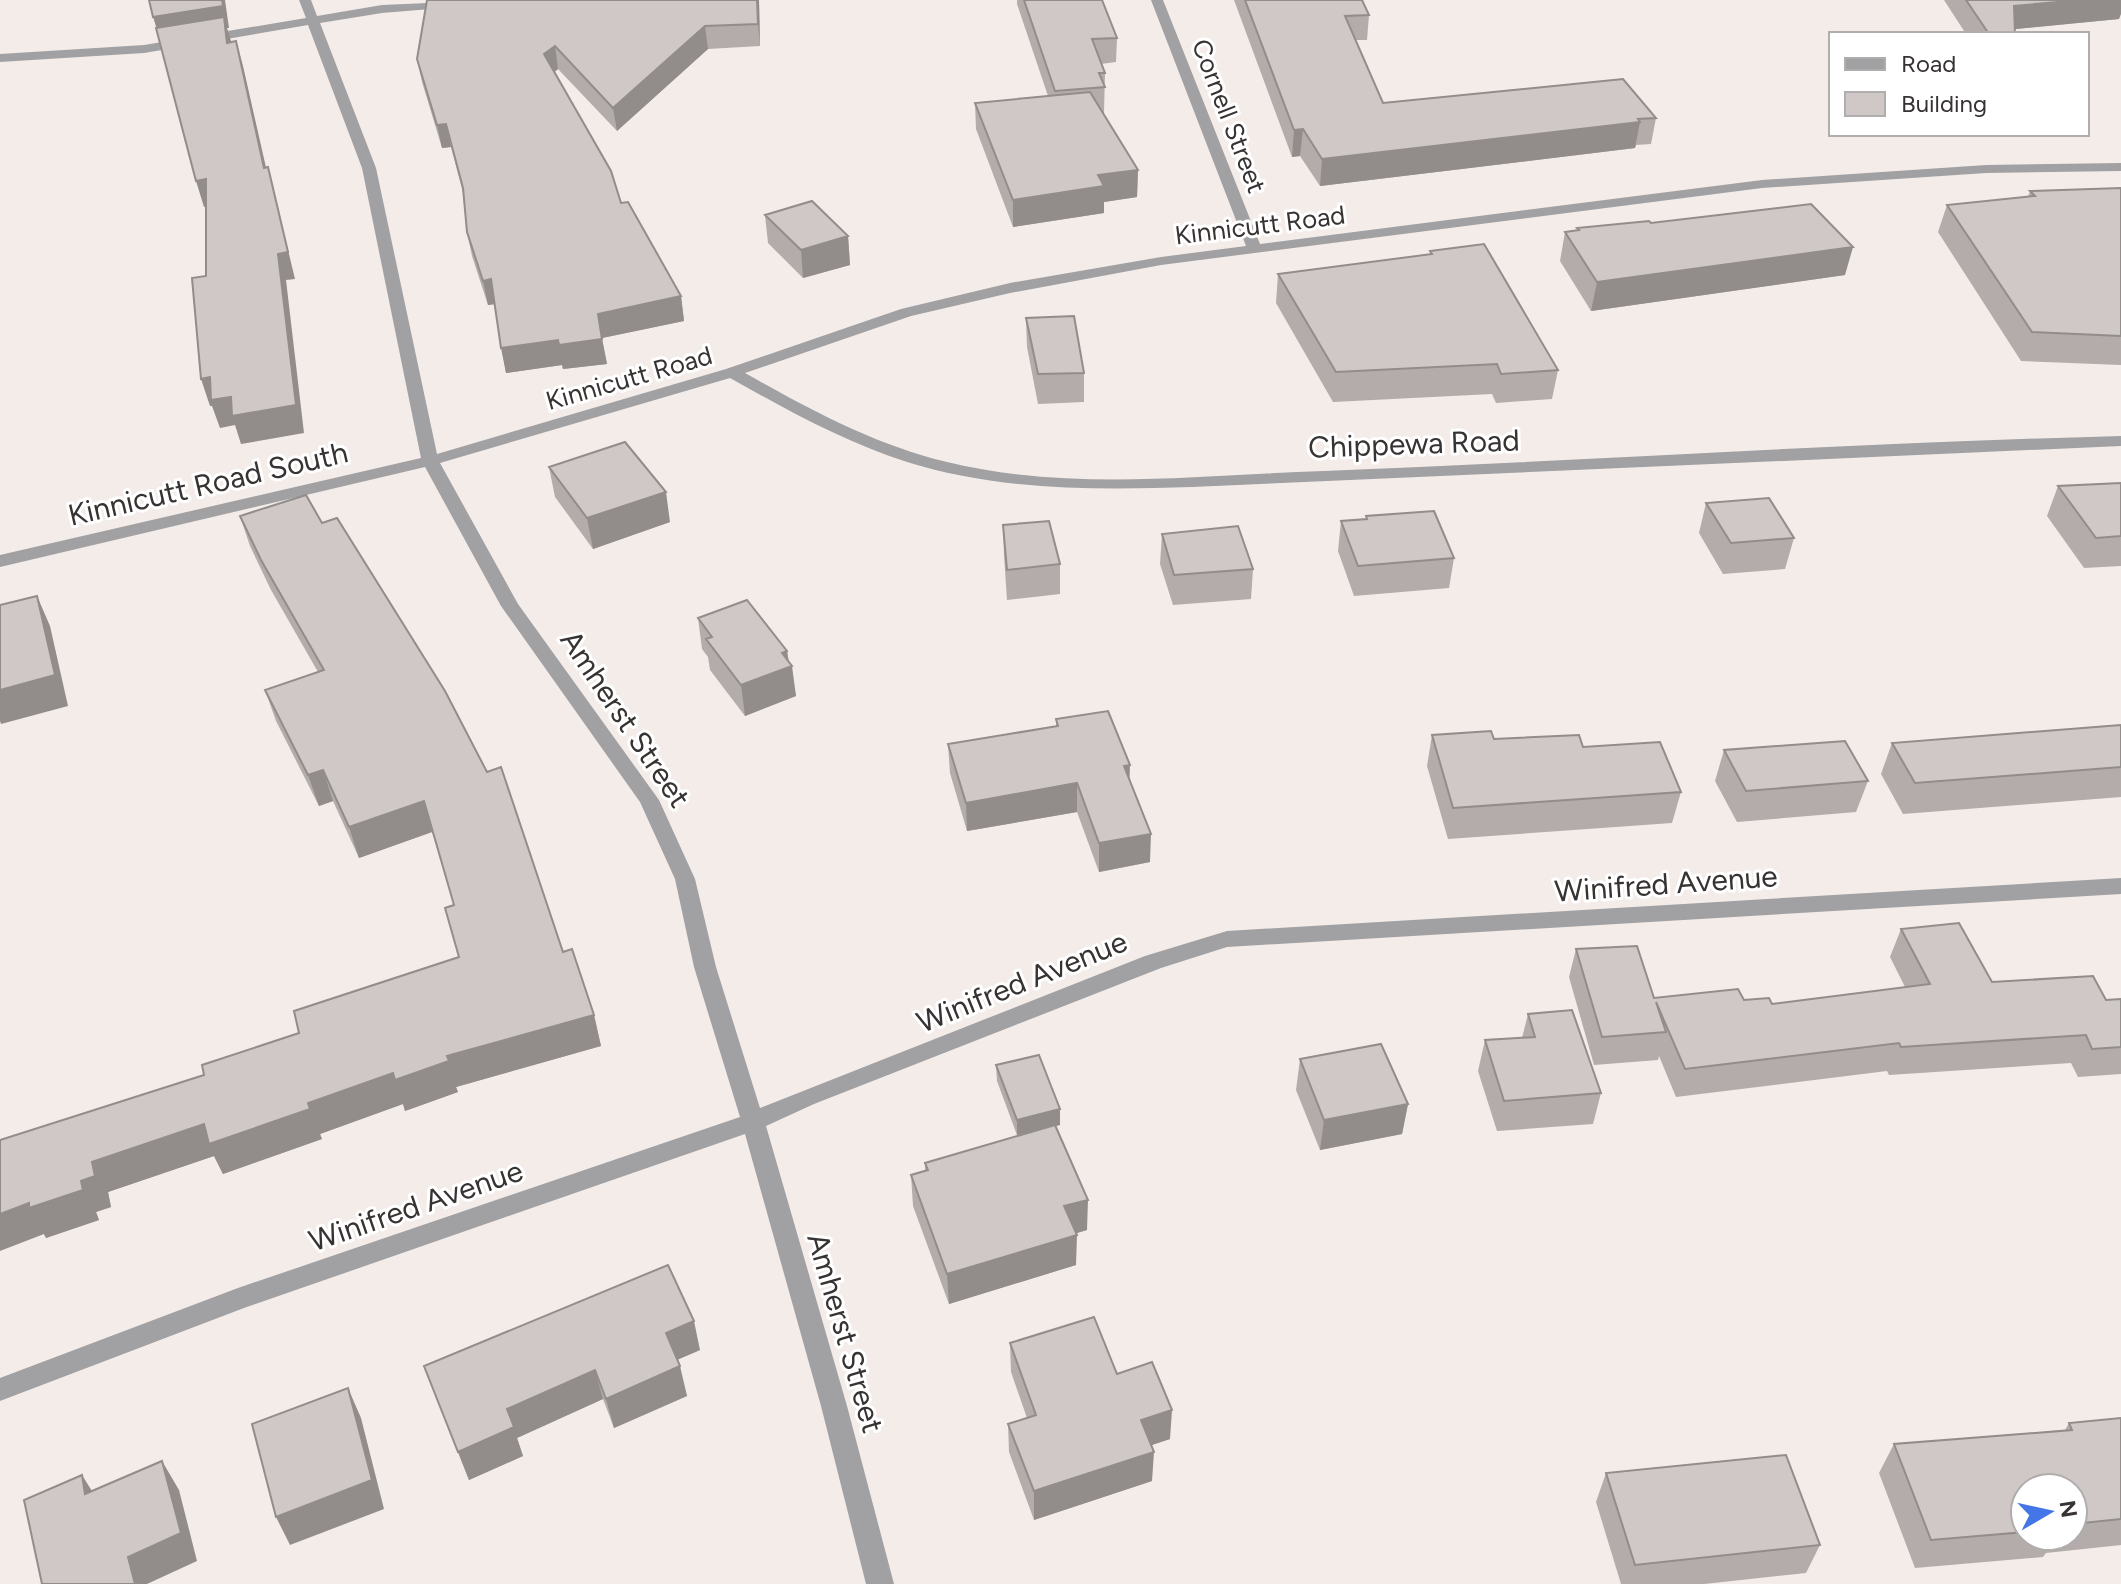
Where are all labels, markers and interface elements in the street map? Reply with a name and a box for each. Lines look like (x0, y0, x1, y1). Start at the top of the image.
legend (1829, 32, 2089, 136)
street label: Cornell Street (1185, 35, 1273, 198)
text: Road (1901, 49, 1956, 78)
text: Building (1901, 89, 1987, 118)
street label: Kinnicutt Road (1173, 199, 1347, 251)
street label: Kinnicutt Road (542, 339, 716, 417)
street label: Chippewa Road (1308, 421, 1520, 466)
street label: Kinnicutt Road South (64, 433, 351, 534)
street label: Amherst Street (553, 623, 698, 814)
street label: Winifred Avenue (1553, 857, 1779, 910)
street label: Winifred Avenue (911, 923, 1132, 1041)
street label: Winifred Avenue (304, 1152, 528, 1259)
street label: Amherst Street (799, 1229, 892, 1437)
north arrow (2009, 1472, 2089, 1552)
text: N (2054, 1498, 2083, 1519)

